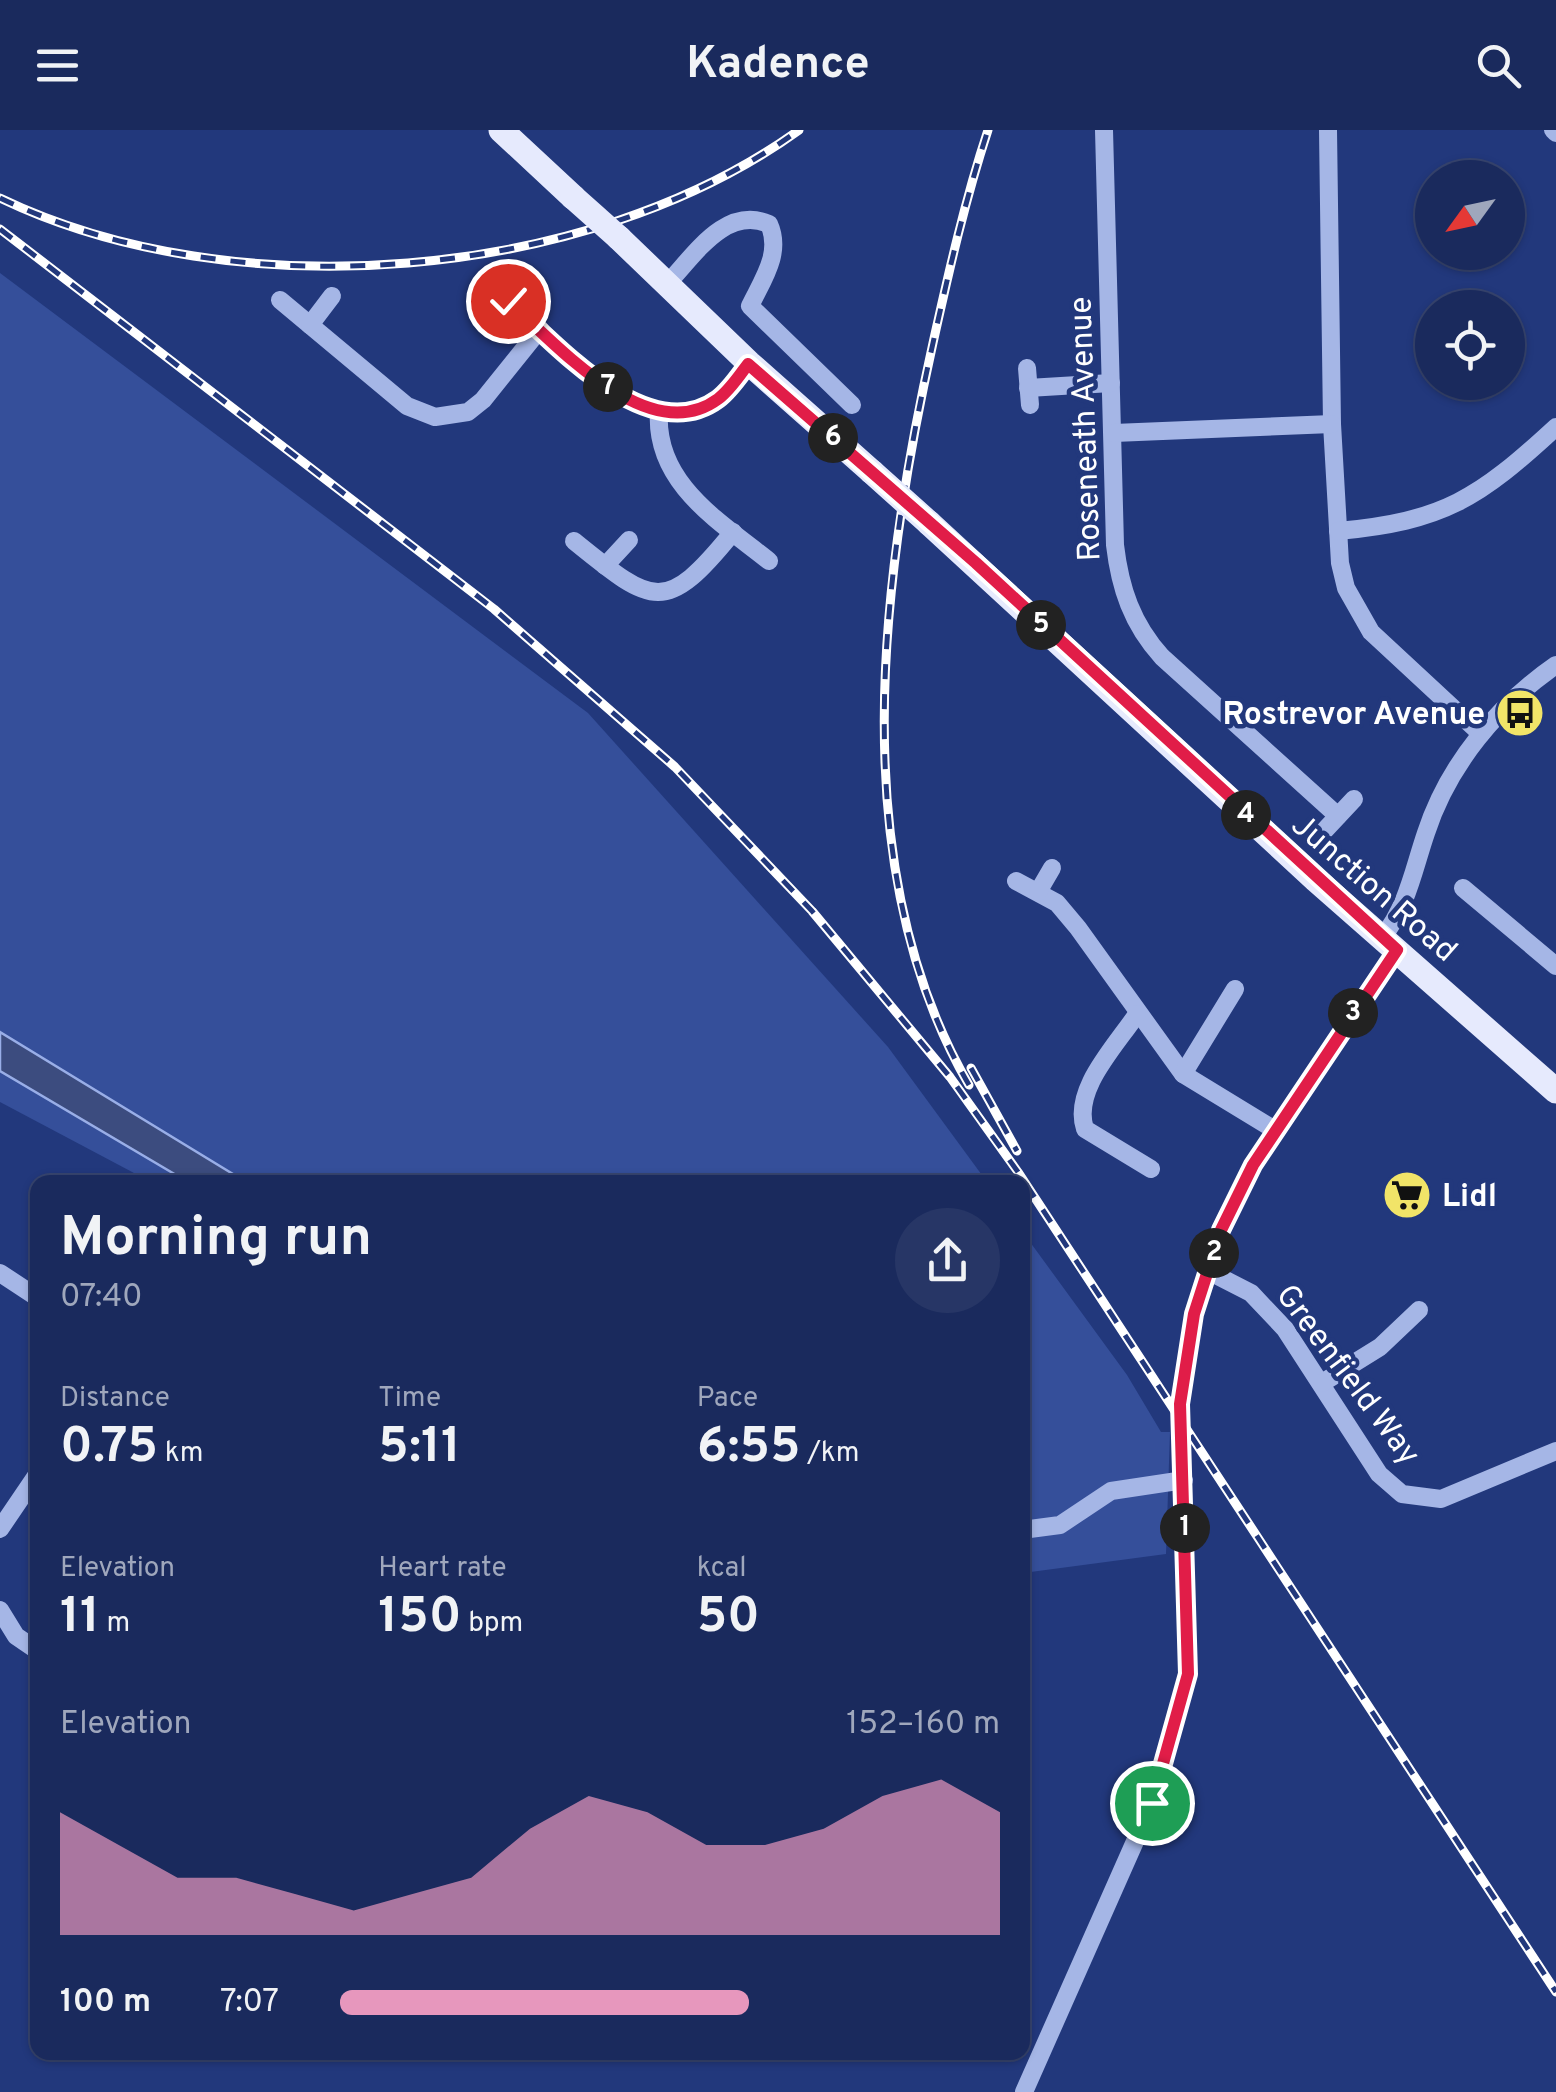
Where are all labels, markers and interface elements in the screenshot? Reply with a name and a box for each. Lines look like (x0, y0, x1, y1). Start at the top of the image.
text: Kadence (686, 37, 870, 94)
icon: menu (30, 38, 85, 93)
icon: search (1471, 38, 1526, 93)
north arrow (1415, 160, 1525, 270)
map controls (1415, 160, 1525, 400)
pin (466, 259, 551, 344)
icon: check (481, 274, 536, 329)
button: locate (1415, 290, 1525, 400)
street label: Roseneath Avenue (1062, 296, 1112, 562)
pin: 7 (583, 362, 633, 412)
text: 7 (600, 369, 616, 405)
pin: 6 (808, 413, 858, 463)
text: 6 (824, 420, 842, 456)
pin: 5 (1016, 600, 1066, 650)
text: 5 (1032, 607, 1050, 643)
bus stop icon: Rostrevor Avenue (1494, 687, 1546, 739)
place label: Rostrevor Avenue (1223, 696, 1485, 736)
pin: 4 (1221, 790, 1271, 840)
text: 4 (1237, 797, 1255, 833)
street label: Junction Road (1282, 806, 1464, 972)
pin: 3 (1328, 988, 1378, 1038)
text: 3 (1345, 995, 1361, 1031)
supermarket icon: Lidl (1381, 1169, 1433, 1221)
place label: Lidl (1442, 1178, 1497, 1218)
text: Morning run (60, 1205, 372, 1275)
button: share (895, 1208, 1000, 1313)
pin: 2 (1189, 1228, 1239, 1278)
text: 2 (1205, 1235, 1223, 1271)
street label: Greenfield Way (1266, 1277, 1428, 1474)
text: 07:40 (60, 1278, 143, 1318)
text: Distance (60, 1381, 170, 1417)
text: Time (378, 1381, 441, 1417)
text: Pace (697, 1381, 758, 1417)
text: 0.75 (60, 1417, 158, 1480)
text: 5:11 (378, 1417, 461, 1480)
text: 6:55 (697, 1417, 801, 1480)
text: km (158, 1436, 204, 1472)
text: /km (801, 1436, 859, 1472)
pin: 1 (1160, 1503, 1210, 1553)
text: 1 (1179, 1510, 1191, 1546)
text: Elevation (60, 1551, 175, 1587)
text: Heart rate (378, 1551, 506, 1587)
text: kcal (697, 1551, 746, 1587)
text: 11 (60, 1587, 100, 1650)
text: 150 (378, 1587, 462, 1650)
text: 50 (697, 1587, 760, 1650)
text: m (100, 1606, 130, 1642)
text: bpm (462, 1606, 523, 1642)
text: Elevation (60, 1705, 192, 1745)
text: 152–160 m (846, 1705, 1000, 1745)
pin (1110, 1761, 1195, 1846)
icon: arrive (1125, 1776, 1180, 1831)
text: 100 m (60, 1983, 151, 2023)
text: 7:07 (220, 1983, 279, 2023)

